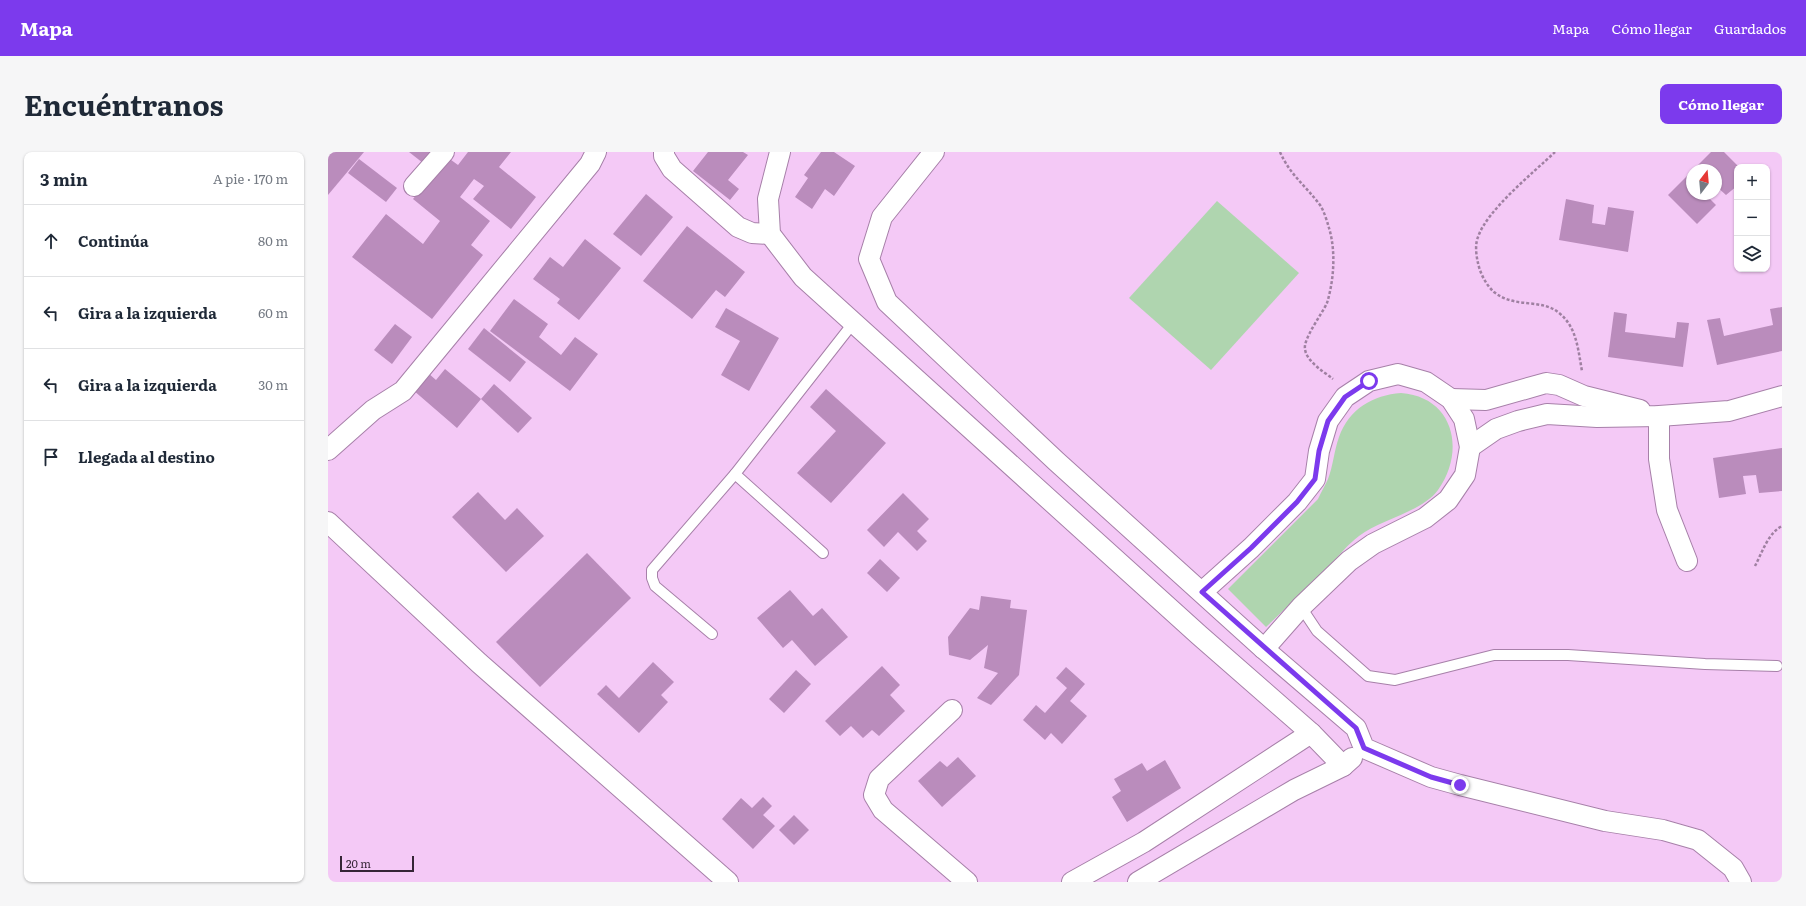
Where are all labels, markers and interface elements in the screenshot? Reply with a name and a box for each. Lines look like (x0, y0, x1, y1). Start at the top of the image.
text: Mapa (20, 14, 73, 42)
text: Mapa (1552, 18, 1589, 38)
text: Cómo llegar (1611, 18, 1692, 38)
text: Guardados (1714, 18, 1786, 38)
text: Encuéntranos (24, 83, 223, 125)
button: Cómo llegar (1660, 84, 1782, 124)
north arrow (1686, 164, 1722, 200)
map controls (1734, 164, 1770, 272)
button: + (1734, 164, 1770, 200)
text: 3 min (40, 166, 88, 191)
text: A pie · 170 m (213, 169, 288, 188)
button: − (1734, 200, 1770, 236)
text: Continúa (78, 229, 149, 252)
icon: ahead (40, 230, 62, 252)
text: 80 m (258, 231, 288, 250)
button: layers (1734, 236, 1770, 272)
text: Gira a la izquierda (78, 301, 217, 324)
icon: left (40, 302, 62, 324)
text: 60 m (258, 303, 288, 322)
route start (1360, 372, 1378, 390)
text: Gira a la izquierda (78, 373, 217, 396)
icon: left (40, 374, 62, 396)
text: 30 m (258, 375, 288, 394)
text: Llegada al destino (78, 445, 215, 468)
icon: arrive (40, 446, 62, 468)
route end (1451, 776, 1469, 794)
scale bar (340, 854, 414, 873)
text: 20 m (346, 855, 371, 871)

